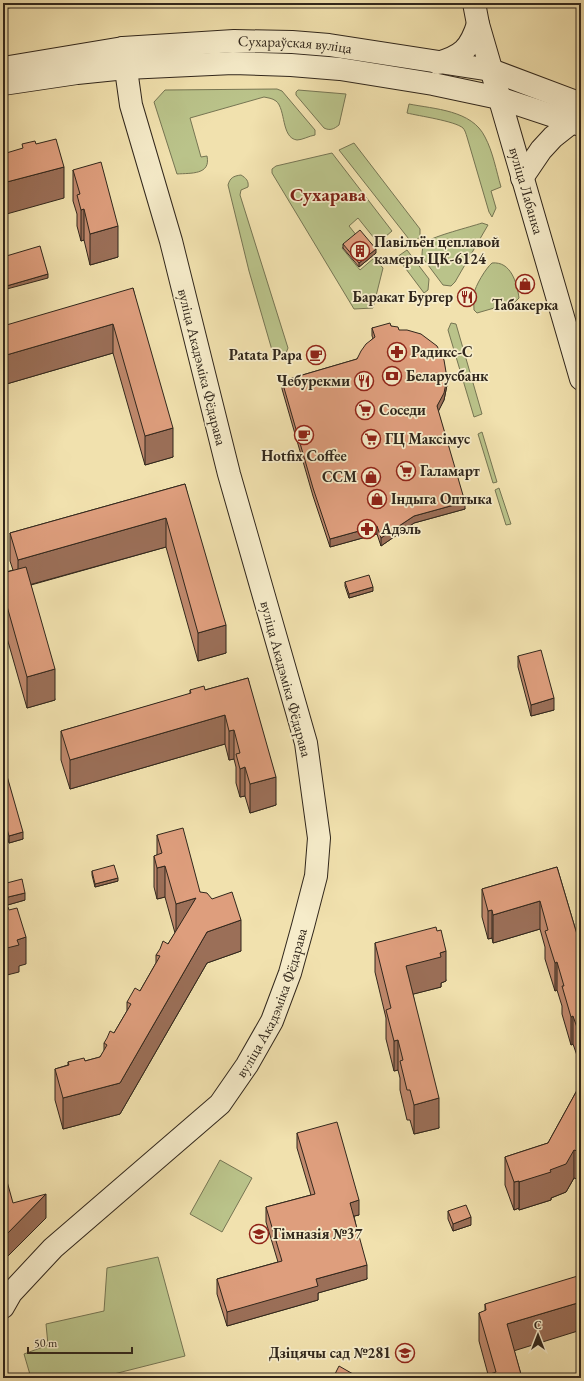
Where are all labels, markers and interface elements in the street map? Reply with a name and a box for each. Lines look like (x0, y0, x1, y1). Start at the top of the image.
street label: Сухараўская вуліца (238, 31, 354, 57)
street label: вуліца Лабанка (505, 145, 549, 236)
district label: Сухарава (290, 182, 367, 207)
place label: Павільён цеплавой камеры ЦК-6124 (374, 232, 500, 268)
building icon: Павільён цеплавой камеры ЦК-6124 (349, 240, 371, 262)
shop icon: Табакерка (514, 273, 536, 295)
restaurant icon: Баракат Бургер (456, 286, 478, 308)
street label: вуліца Акадэміка Фёдарава (174, 287, 231, 447)
place label: Баракат Бургер (352, 287, 453, 306)
place label: Табакерка (492, 295, 559, 314)
pharmacy icon: Радикс-С (386, 341, 408, 363)
place label: Радикс-С (411, 342, 473, 361)
cafe icon: Patata Papa (305, 344, 327, 366)
place label: Patata Papa (229, 345, 302, 364)
bank icon: Беларусбанк (381, 365, 403, 387)
place label: Беларусбанк (406, 366, 489, 385)
restaurant icon: Чебурекми (353, 370, 375, 392)
place label: Чебурекми (277, 371, 350, 390)
supermarket icon: Соседи (354, 399, 376, 421)
place label: Соседи (379, 400, 426, 419)
cafe icon: Hotfix Coffee (293, 424, 315, 446)
supermarket icon: ГЦ Максімус (360, 428, 382, 450)
place label: ГЦ Максімус (385, 429, 470, 448)
place label: Hotfix Coffee (261, 446, 347, 465)
supermarket icon: Галамарт (395, 460, 417, 482)
place label: Галамарт (420, 461, 480, 480)
shop icon: ССМ (360, 466, 382, 488)
place label: ССМ (322, 467, 357, 486)
shop icon: Індыга Оптыка (366, 488, 388, 510)
place label: Індыга Оптыка (391, 489, 492, 508)
pharmacy icon: Адэль (356, 518, 378, 540)
place label: Адэль (380, 519, 421, 538)
street label: вуліца Акадэміка Фёдарава (256, 599, 316, 759)
street label: вуліца Акадэміка Фёдарава (231, 926, 311, 1081)
school or university icon: Гімназія №37 (248, 1223, 270, 1245)
place label: Гімназія №37 (273, 1224, 362, 1243)
north arrow (518, 1315, 558, 1355)
text: С (534, 1318, 542, 1332)
scale bar (28, 1329, 132, 1355)
text: 50 m (34, 1335, 58, 1351)
school or university icon: Дзіцячы сад №281 (394, 1342, 416, 1364)
place label: Дзіцячы сад №281 (269, 1343, 391, 1362)

